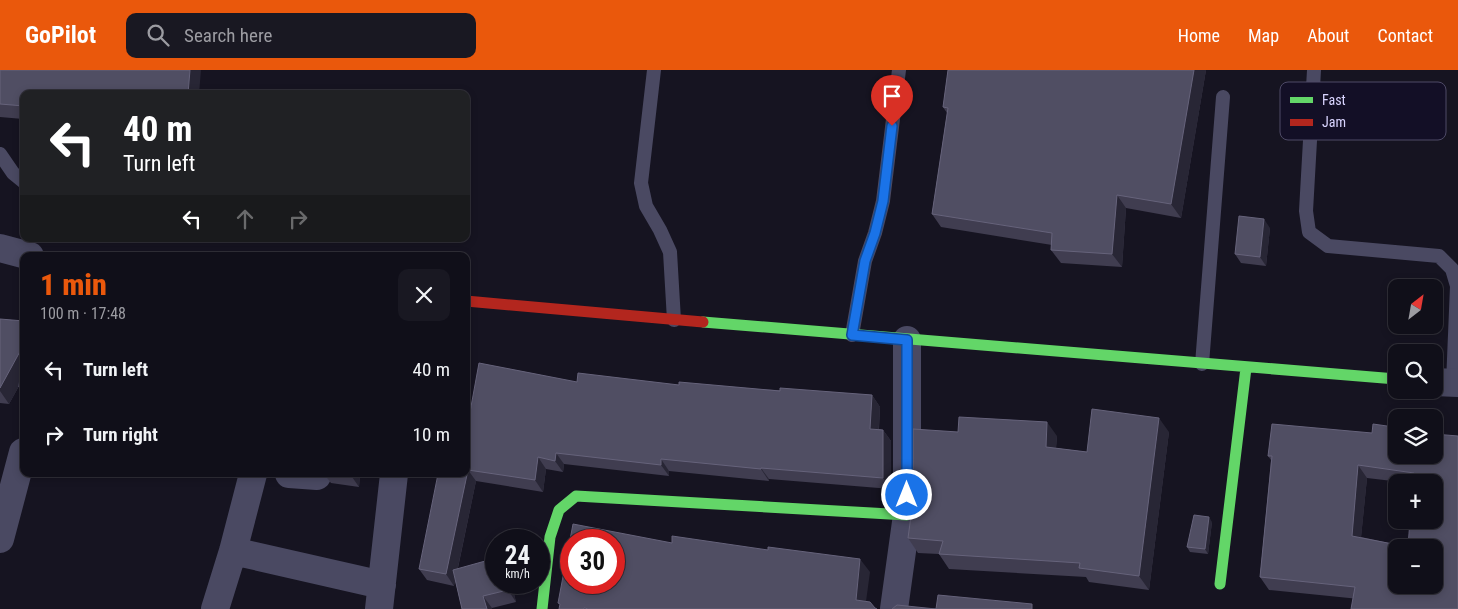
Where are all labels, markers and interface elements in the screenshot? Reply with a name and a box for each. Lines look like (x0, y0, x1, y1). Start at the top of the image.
search box (126, 13, 476, 58)
text: GoPilot (25, 21, 96, 49)
icon: search (144, 21, 172, 49)
text: Search here (184, 24, 272, 47)
text: Home (1178, 25, 1220, 46)
text: Map (1248, 25, 1279, 46)
text: About (1307, 25, 1349, 46)
text: Contact (1377, 25, 1433, 46)
pin (871, 75, 913, 126)
icon: arrive (878, 82, 906, 110)
legend (1280, 82, 1446, 140)
text: Fast (1322, 92, 1346, 108)
text: 40 m (123, 109, 192, 150)
icon: left (40, 110, 105, 175)
text: Jam (1322, 114, 1346, 130)
text: Turn left (123, 151, 195, 176)
icon: left (178, 205, 206, 233)
icon: ahead (231, 205, 259, 233)
icon: right (284, 205, 312, 233)
text: 1 min (40, 267, 107, 302)
button: close (398, 269, 450, 321)
north arrow (1388, 279, 1442, 334)
map controls (1388, 279, 1443, 594)
text: 100 m · 17:48 (40, 304, 126, 323)
button: search (1388, 344, 1443, 399)
icon: left (40, 356, 68, 384)
text: Turn left (83, 358, 148, 381)
text: 40 m (413, 358, 450, 381)
button: layers (1388, 409, 1443, 464)
icon: right (40, 421, 68, 449)
text: Turn right (83, 423, 158, 446)
text: 10 m (413, 423, 450, 446)
position arrow (880, 468, 932, 520)
button: + (1388, 474, 1443, 529)
speed limit sign: 30 (560, 529, 625, 594)
button: − (1388, 539, 1443, 594)
text: 24 (505, 541, 530, 570)
text: km/h (505, 567, 530, 581)

